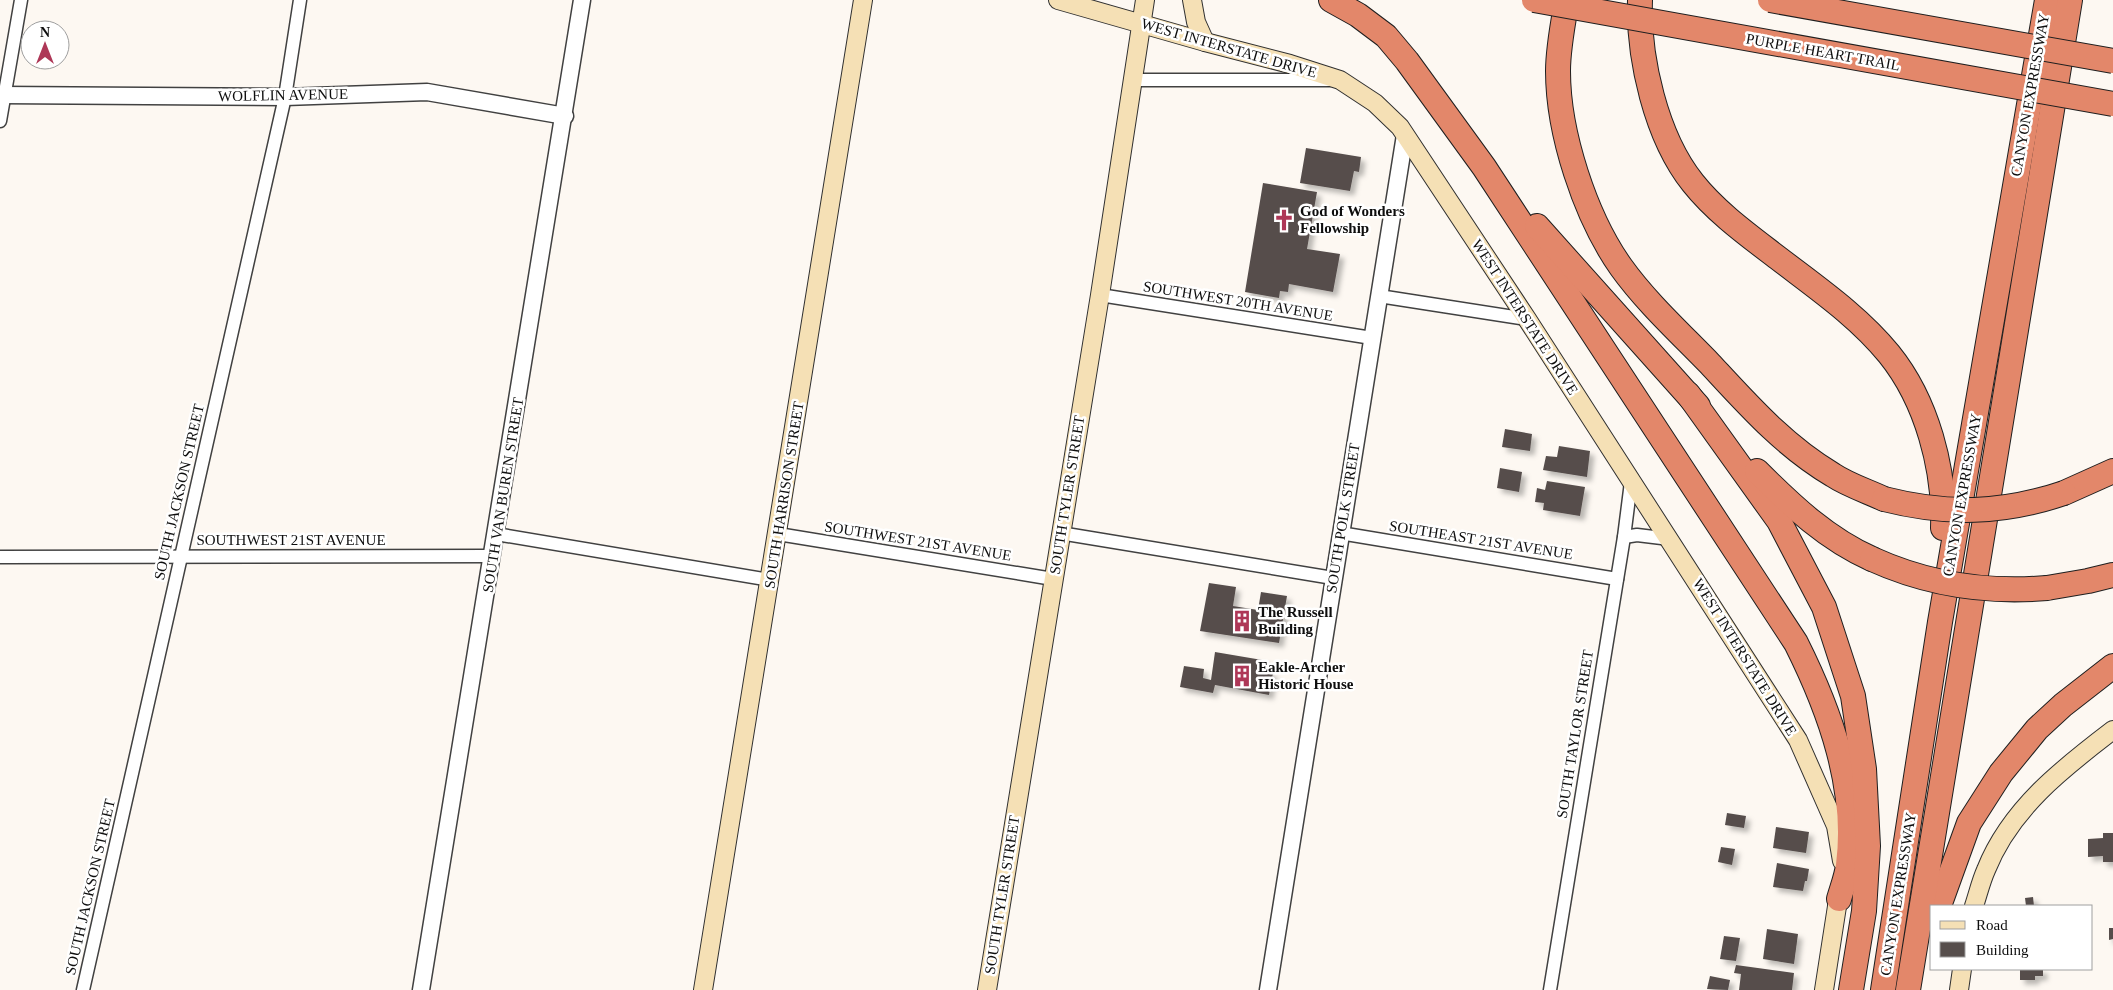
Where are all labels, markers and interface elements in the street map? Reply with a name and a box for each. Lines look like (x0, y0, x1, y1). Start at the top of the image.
street label: CANYON EXPRESSWAY (2008, 12, 2052, 178)
street label: WEST INTERSTATE DRIVE (1139, 15, 1319, 81)
north arrow (20, 20, 70, 70)
text: N (40, 25, 50, 40)
street label: PURPLE HEART TRAIL (1745, 31, 1901, 73)
street label: WOLFLIN AVENUE (218, 86, 348, 104)
place label: God of Wonders Fellowship (1300, 203, 1405, 236)
church icon: God of Wonders Fellowship (1271, 207, 1297, 233)
street label: WEST INTERSTATE DRIVE (1469, 236, 1581, 398)
street label: SOUTHWEST 20TH AVENUE (1142, 278, 1334, 324)
street label: SOUTH VAN BUREN STREET (480, 396, 526, 594)
street label: SOUTH HARRISON STREET (761, 400, 807, 590)
street label: SOUTH JACKSON STREET (151, 402, 207, 582)
street label: CANYON EXPRESSWAY (1940, 412, 1984, 578)
street label: SOUTH TYLER STREET (1047, 414, 1087, 576)
street label: SOUTH POLK STREET (1323, 442, 1363, 594)
street label: SOUTHWEST 21ST AVENUE (823, 518, 1013, 564)
street label: SOUTHEAST 21ST AVENUE (1388, 518, 1574, 562)
street label: SOUTHWEST 21ST AVENUE (196, 532, 386, 548)
street label: WEST INTERSTATE DRIVE (1690, 576, 1800, 738)
place label: The Russell Building (1258, 604, 1333, 637)
building icon: The Russell Building (1229, 608, 1255, 634)
street label: SOUTH TAYLOR STREET (1554, 649, 1596, 819)
place label: Eakle-Archer Historic House (1258, 659, 1354, 692)
building icon: Eakle-Archer Historic House (1229, 663, 1255, 689)
street label: SOUTH JACKSON STREET (62, 797, 118, 977)
street label: CANYON EXPRESSWAY (1877, 811, 1919, 977)
street label: SOUTH TYLER STREET (982, 814, 1022, 976)
legend (1930, 905, 2093, 970)
text: Road (1976, 917, 2008, 933)
text: Building (1976, 942, 2029, 958)

